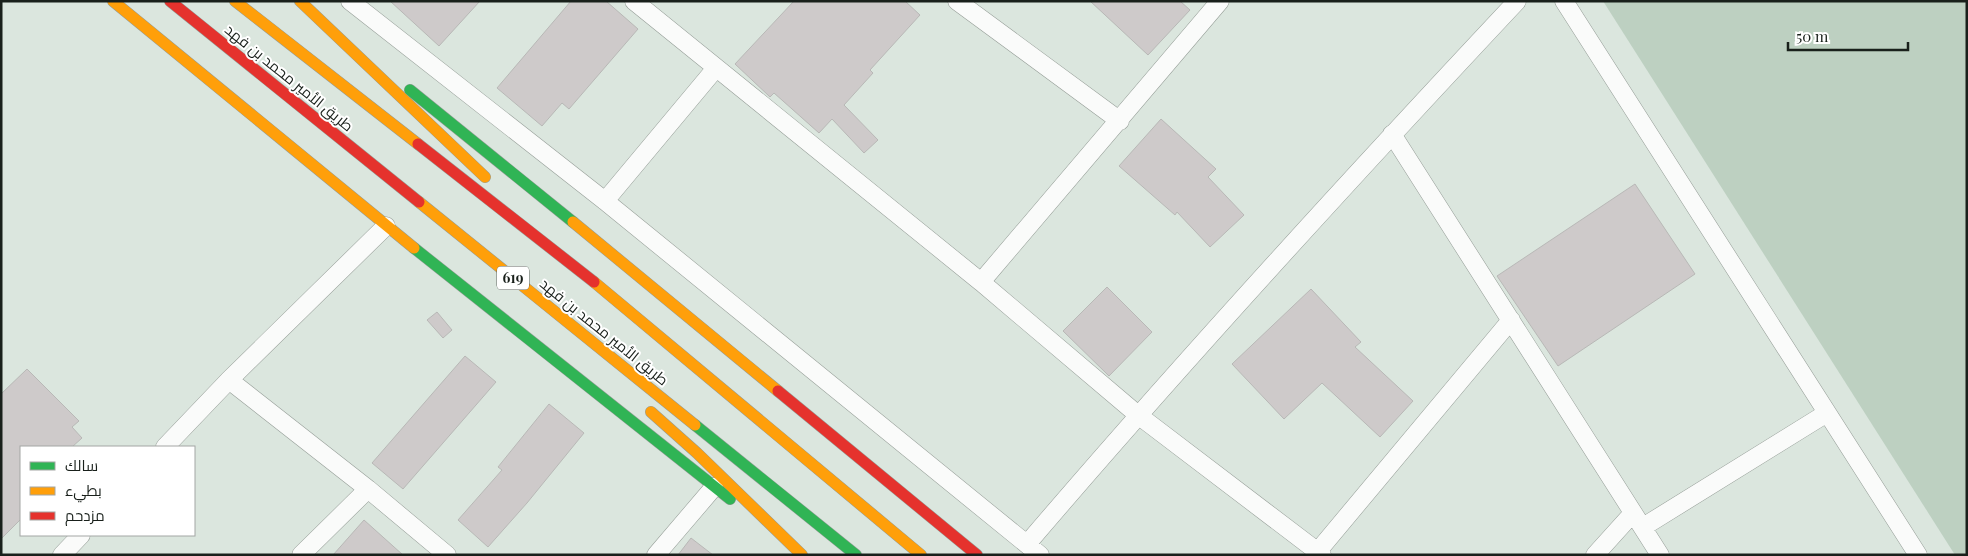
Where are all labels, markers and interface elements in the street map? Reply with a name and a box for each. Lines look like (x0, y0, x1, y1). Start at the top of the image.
street label: طريق الأمير محمد بن فهد (221, 19, 358, 136)
scale bar (1788, 20, 1908, 52)
text: 50 m (1796, 26, 1829, 46)
road number: 619 (497, 266, 529, 290)
street label: طريق الأمير محمد بن فهد (536, 273, 673, 390)
legend (20, 446, 195, 536)
text: سالك (65, 455, 98, 475)
text: بطيء (65, 480, 102, 503)
text: مزدحم (65, 505, 105, 526)

